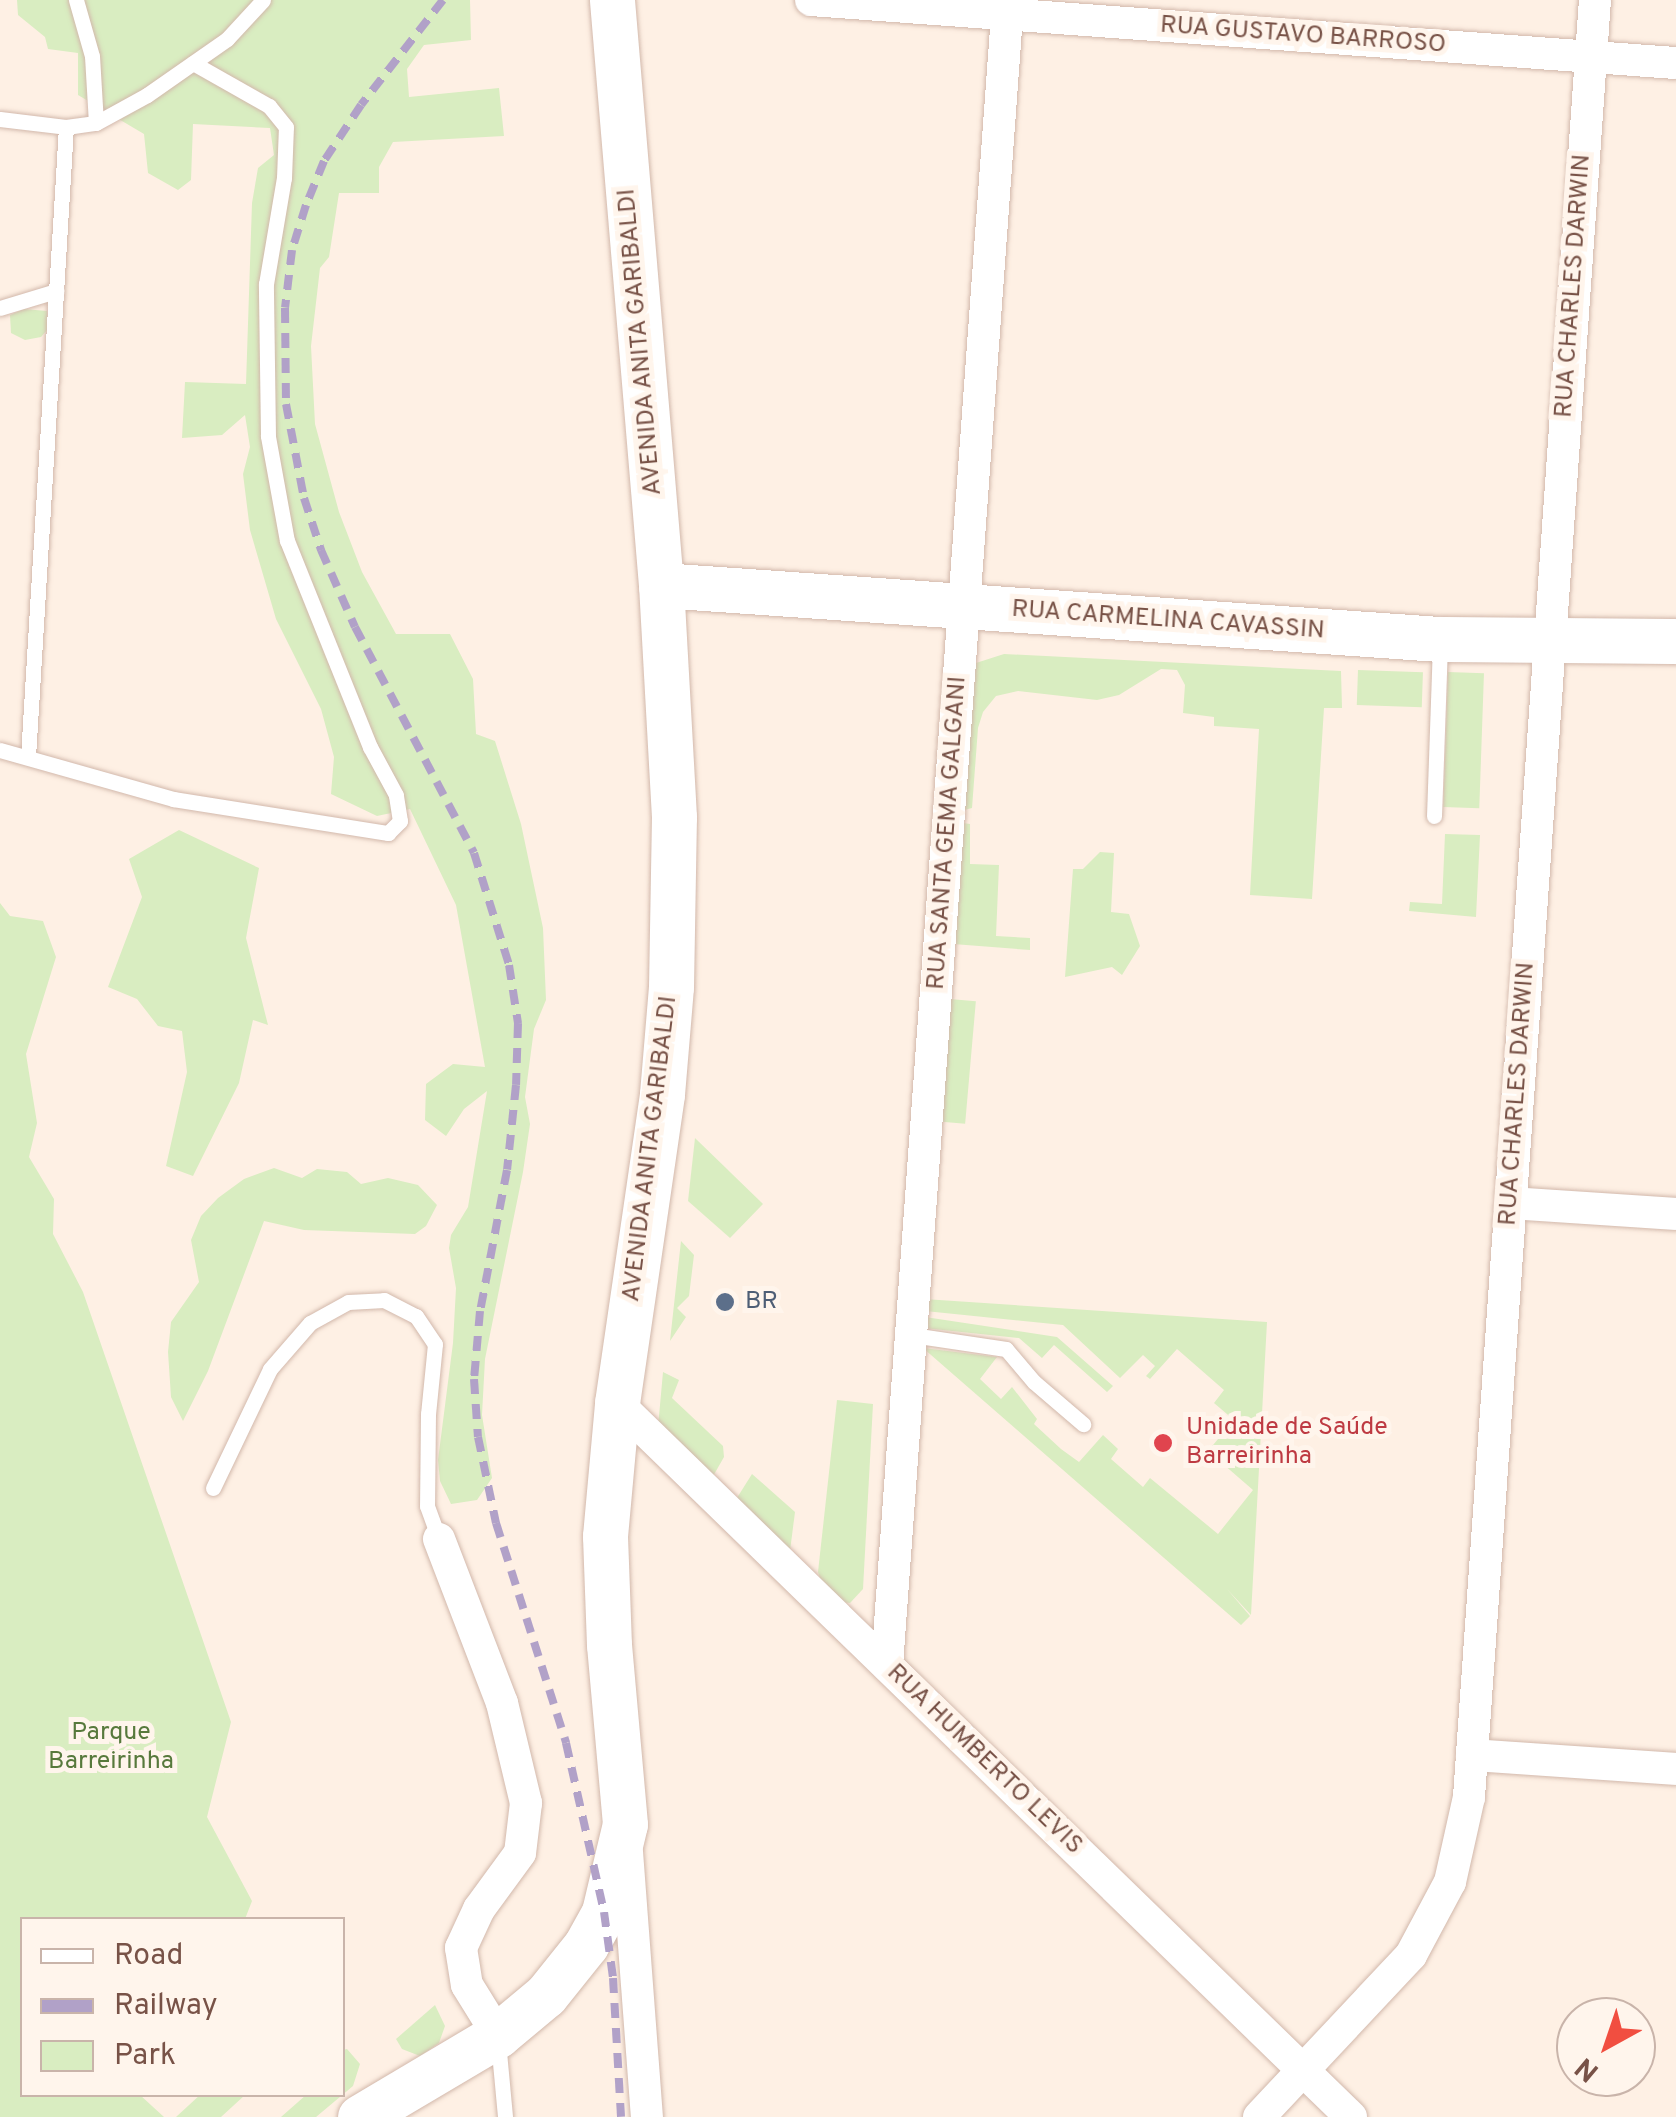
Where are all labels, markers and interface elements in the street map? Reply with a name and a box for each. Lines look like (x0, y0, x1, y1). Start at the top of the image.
street label: RUA GUSTAVO BARROSO (1159, 11, 1447, 61)
street label: RUA CHARLES DARWIN (1550, 153, 1598, 419)
street label: AVENIDA ANITA GARIBALDI (612, 186, 670, 498)
street label: RUA CARMELINA CAVASSIN (1010, 595, 1326, 647)
street label: RUA SANTA GEMA GALGANI (922, 674, 974, 992)
street label: RUA CHARLES DARWIN (1494, 961, 1542, 1227)
street label: AVENIDA ANITA GARIBALDI (617, 993, 685, 1305)
place label: BR (745, 1287, 778, 1317)
marker: BR (714, 1291, 736, 1313)
place label: Unidade de Saúde Barreirinha (1186, 1414, 1388, 1473)
marker: Unidade de Saúde Barreirinha (1150, 1430, 1176, 1456)
street label: RUA HUMBERTO LEVIS (879, 1658, 1089, 1862)
park label: Parque Barreirinha (48, 1719, 174, 1778)
legend (20, 1917, 345, 2097)
text: Road (114, 1938, 183, 1975)
text: Railway (114, 1988, 218, 2025)
north arrow (1556, 1997, 1656, 2097)
text: Park (114, 2038, 176, 2075)
text: N (1569, 2048, 1607, 2089)

